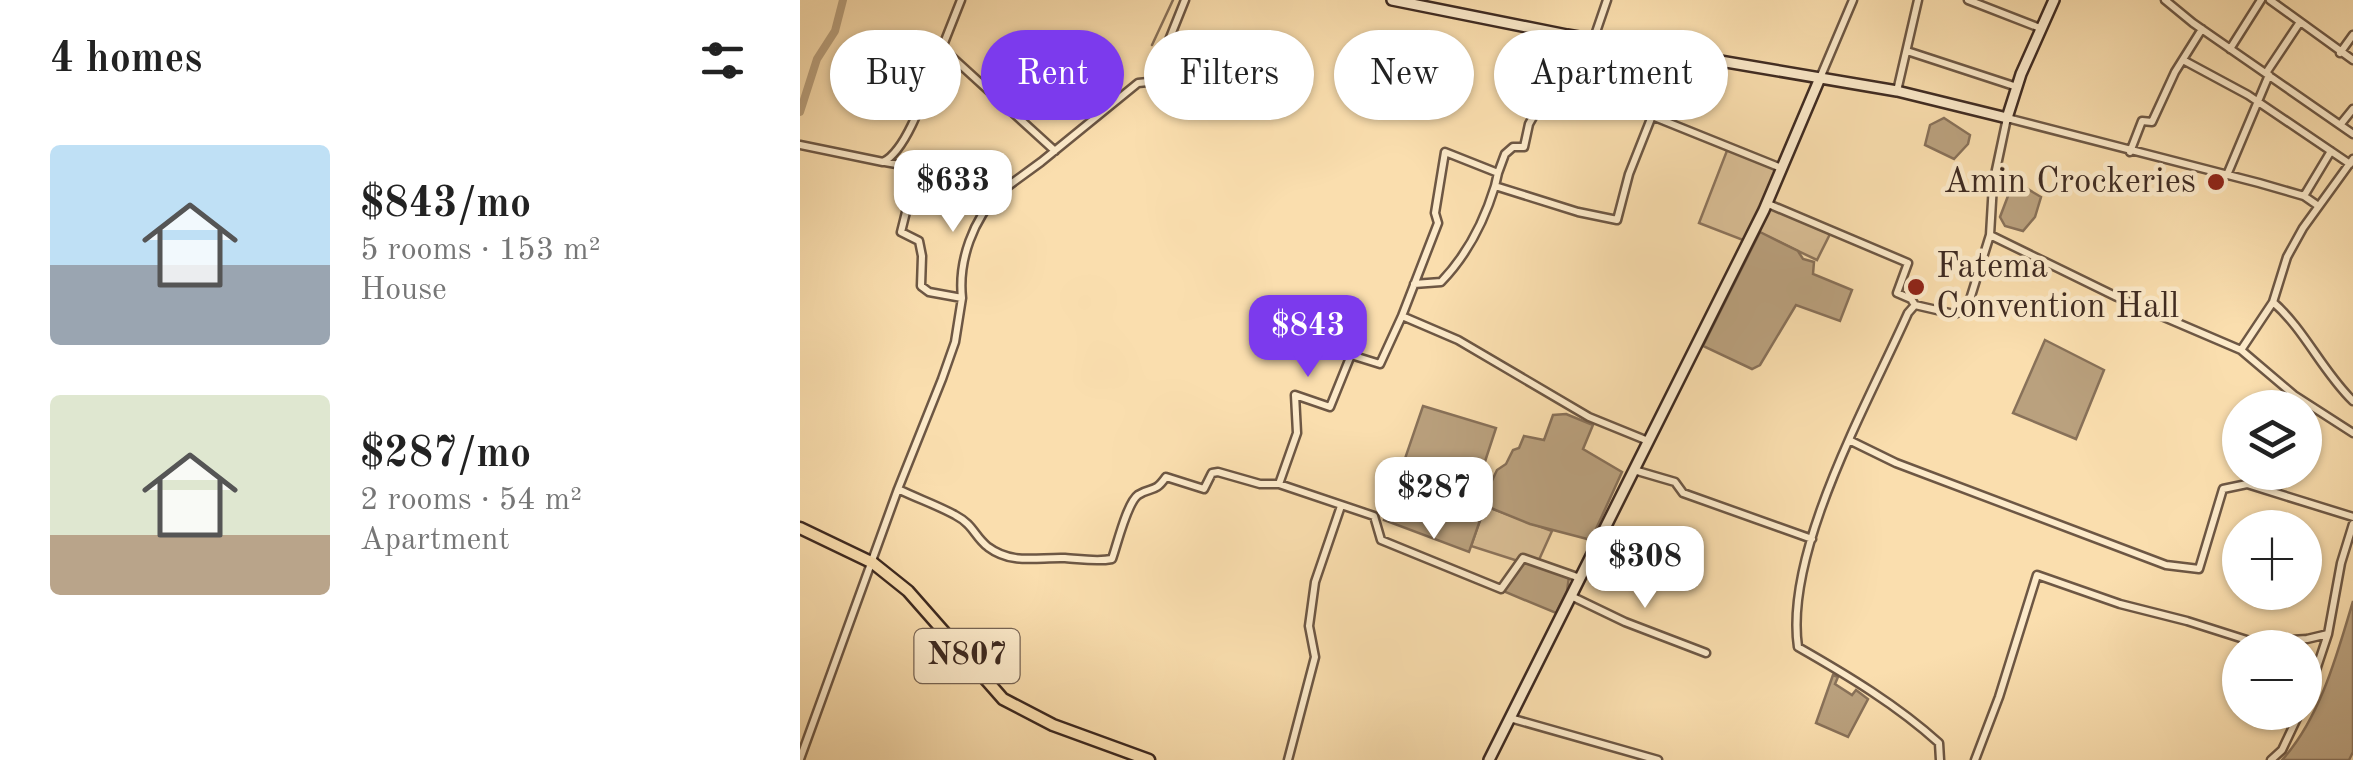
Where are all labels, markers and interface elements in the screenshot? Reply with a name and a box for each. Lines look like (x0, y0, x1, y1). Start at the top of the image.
chip: Buy (830, 30, 961, 120)
chip: Rent (981, 30, 1124, 120)
chip: Filters (1144, 30, 1314, 120)
chip: New (1334, 30, 1474, 120)
chip: Apartment (1494, 30, 1728, 120)
icon: filters (695, 33, 750, 88)
text: 4 homes (50, 39, 202, 81)
pin: $633 (894, 150, 1012, 235)
place label: Amin Crockeries (1944, 165, 2196, 200)
text: $633 (916, 166, 990, 198)
marker: Amin Crockeries (2205, 171, 2227, 193)
text: $843/mo (360, 184, 531, 226)
icon: home (130, 185, 250, 305)
text: 5 rooms · 153 m² (360, 235, 601, 267)
place label: Fatema Convention Hall (1936, 250, 2179, 325)
text: House (360, 275, 447, 307)
marker: Fatema Convention Hall (1905, 276, 1927, 298)
pin: $843 (1249, 295, 1367, 380)
text: $843 (1271, 311, 1345, 343)
map controls (2222, 390, 2322, 730)
button: layers (2222, 390, 2322, 490)
text: $287/mo (360, 434, 531, 476)
icon: home (130, 435, 250, 555)
pin: $287 (1375, 457, 1493, 542)
text: $287 (1397, 473, 1471, 505)
text: 2 rooms · 54 m² (360, 485, 582, 517)
button: + (2222, 510, 2322, 610)
text: Apartment (360, 525, 510, 557)
pin: $308 (1586, 526, 1704, 611)
text: $308 (1608, 542, 1682, 574)
road number: N807 (914, 629, 1020, 683)
button: − (2222, 630, 2322, 730)

